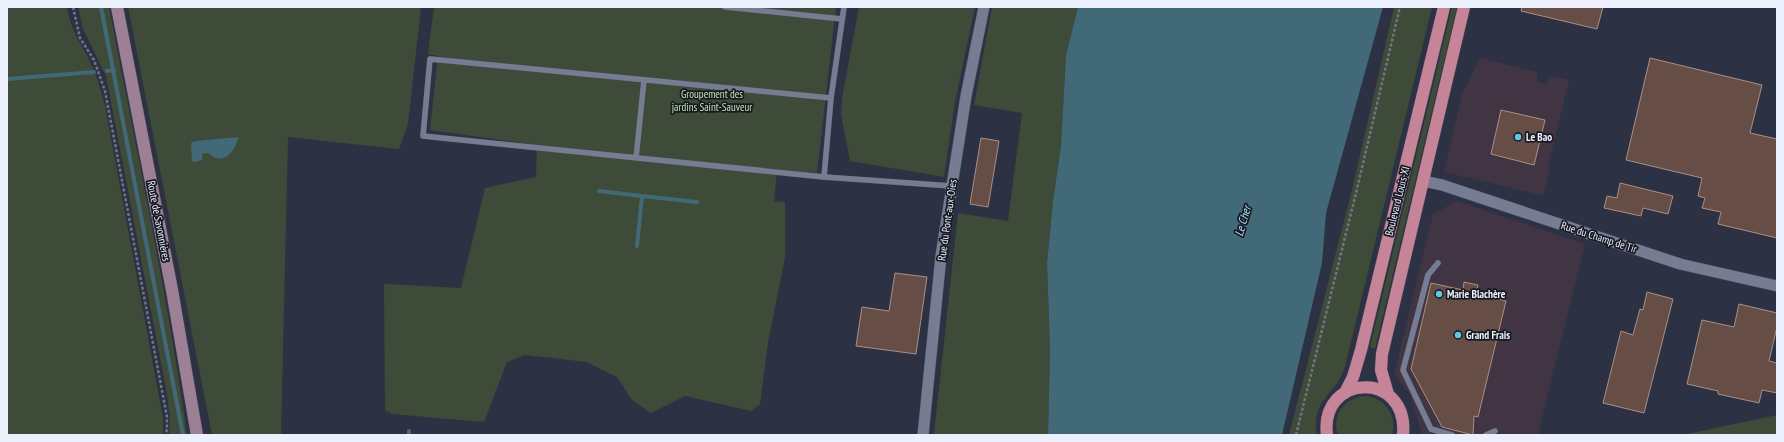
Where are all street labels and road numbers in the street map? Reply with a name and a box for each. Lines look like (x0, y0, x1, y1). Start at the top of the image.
street label: Boulevard Louis-XI (1382, 165, 1412, 237)
street label: Rue du Pont-aux-Oies (934, 178, 960, 262)
street label: Route de Savonnières (144, 180, 174, 263)
street label: Rue du Champ de Tir (1559, 218, 1639, 256)

